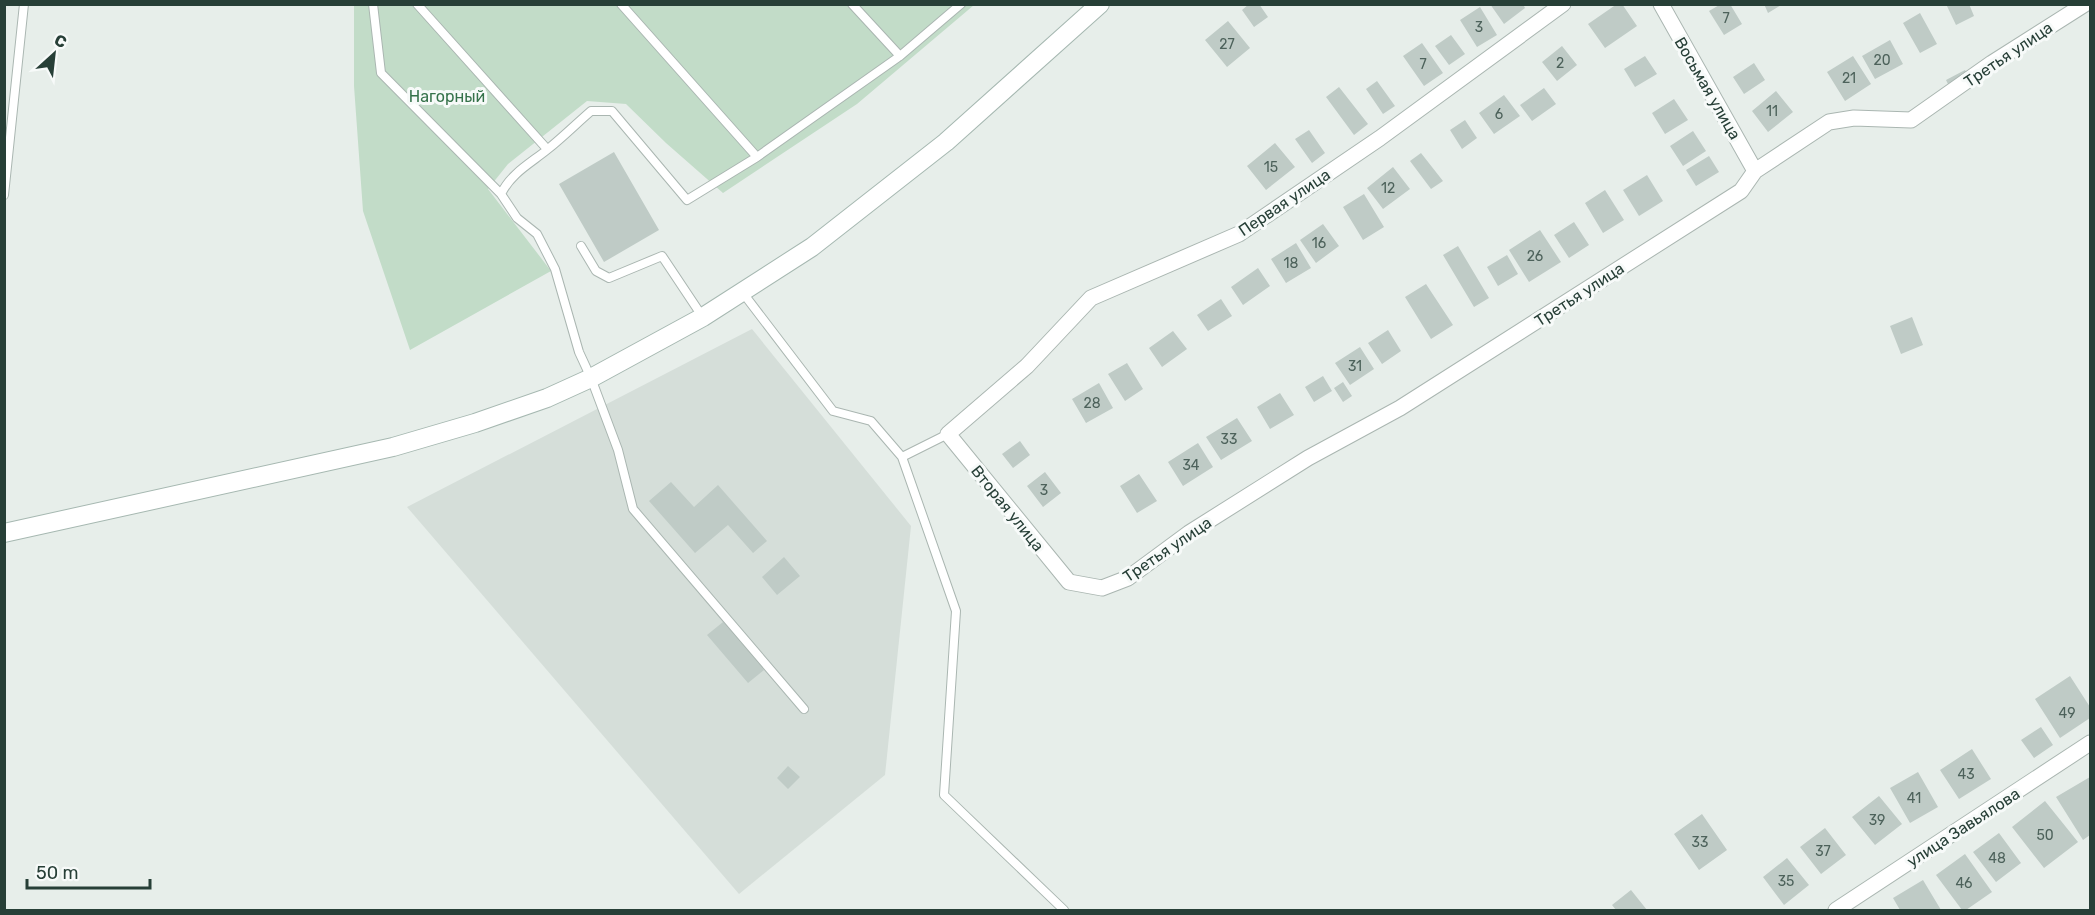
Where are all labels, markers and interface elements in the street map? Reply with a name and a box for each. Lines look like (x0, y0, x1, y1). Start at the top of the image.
house number: 7 (1722, 10, 1730, 27)
street label: Третья улица (1960, 18, 2056, 91)
house number: 3 (1475, 19, 1483, 36)
north arrow (24, 24, 84, 84)
text: С (51, 30, 70, 52)
street label: Восьмая улица (1671, 34, 1745, 143)
house number: 27 (1219, 36, 1235, 53)
house number: 20 (1873, 52, 1891, 69)
house number: 2 (1556, 55, 1564, 72)
house number: 7 (1419, 56, 1427, 73)
house number: 21 (1842, 70, 1856, 87)
park label: Нагорный (409, 87, 485, 106)
house number: 11 (1766, 103, 1778, 120)
house number: 6 (1495, 106, 1503, 123)
house number: 15 (1264, 159, 1278, 176)
street label: Первая улица (1235, 165, 1334, 240)
house number: 12 (1381, 180, 1395, 197)
house number: 16 (1312, 235, 1326, 252)
house number: 26 (1527, 248, 1543, 265)
house number: 18 (1284, 255, 1299, 272)
street label: Третья улица (1531, 259, 1627, 330)
house number: 31 (1348, 358, 1362, 375)
house number: 28 (1083, 395, 1101, 412)
house number: 33 (1221, 431, 1237, 448)
house number: 34 (1182, 457, 1200, 474)
street label: Вторая улица (967, 461, 1048, 555)
house number: 3 (1040, 482, 1048, 499)
street label: Третья улица (1119, 513, 1215, 586)
house number: 49 (2059, 705, 2075, 722)
house number: 43 (1957, 766, 1975, 783)
street label: улица Завьялова (1903, 784, 2023, 871)
house number: 41 (1907, 790, 1921, 807)
house number: 39 (1869, 812, 1885, 829)
house number: 50 (2036, 827, 2054, 844)
house number: 33 (1692, 834, 1708, 851)
house number: 37 (1815, 843, 1831, 860)
house number: 48 (1988, 850, 2006, 867)
scale bar (27, 852, 150, 890)
text: 50 m (36, 862, 79, 884)
house number: 35 (1778, 873, 1794, 890)
house number: 46 (1955, 875, 1973, 892)

